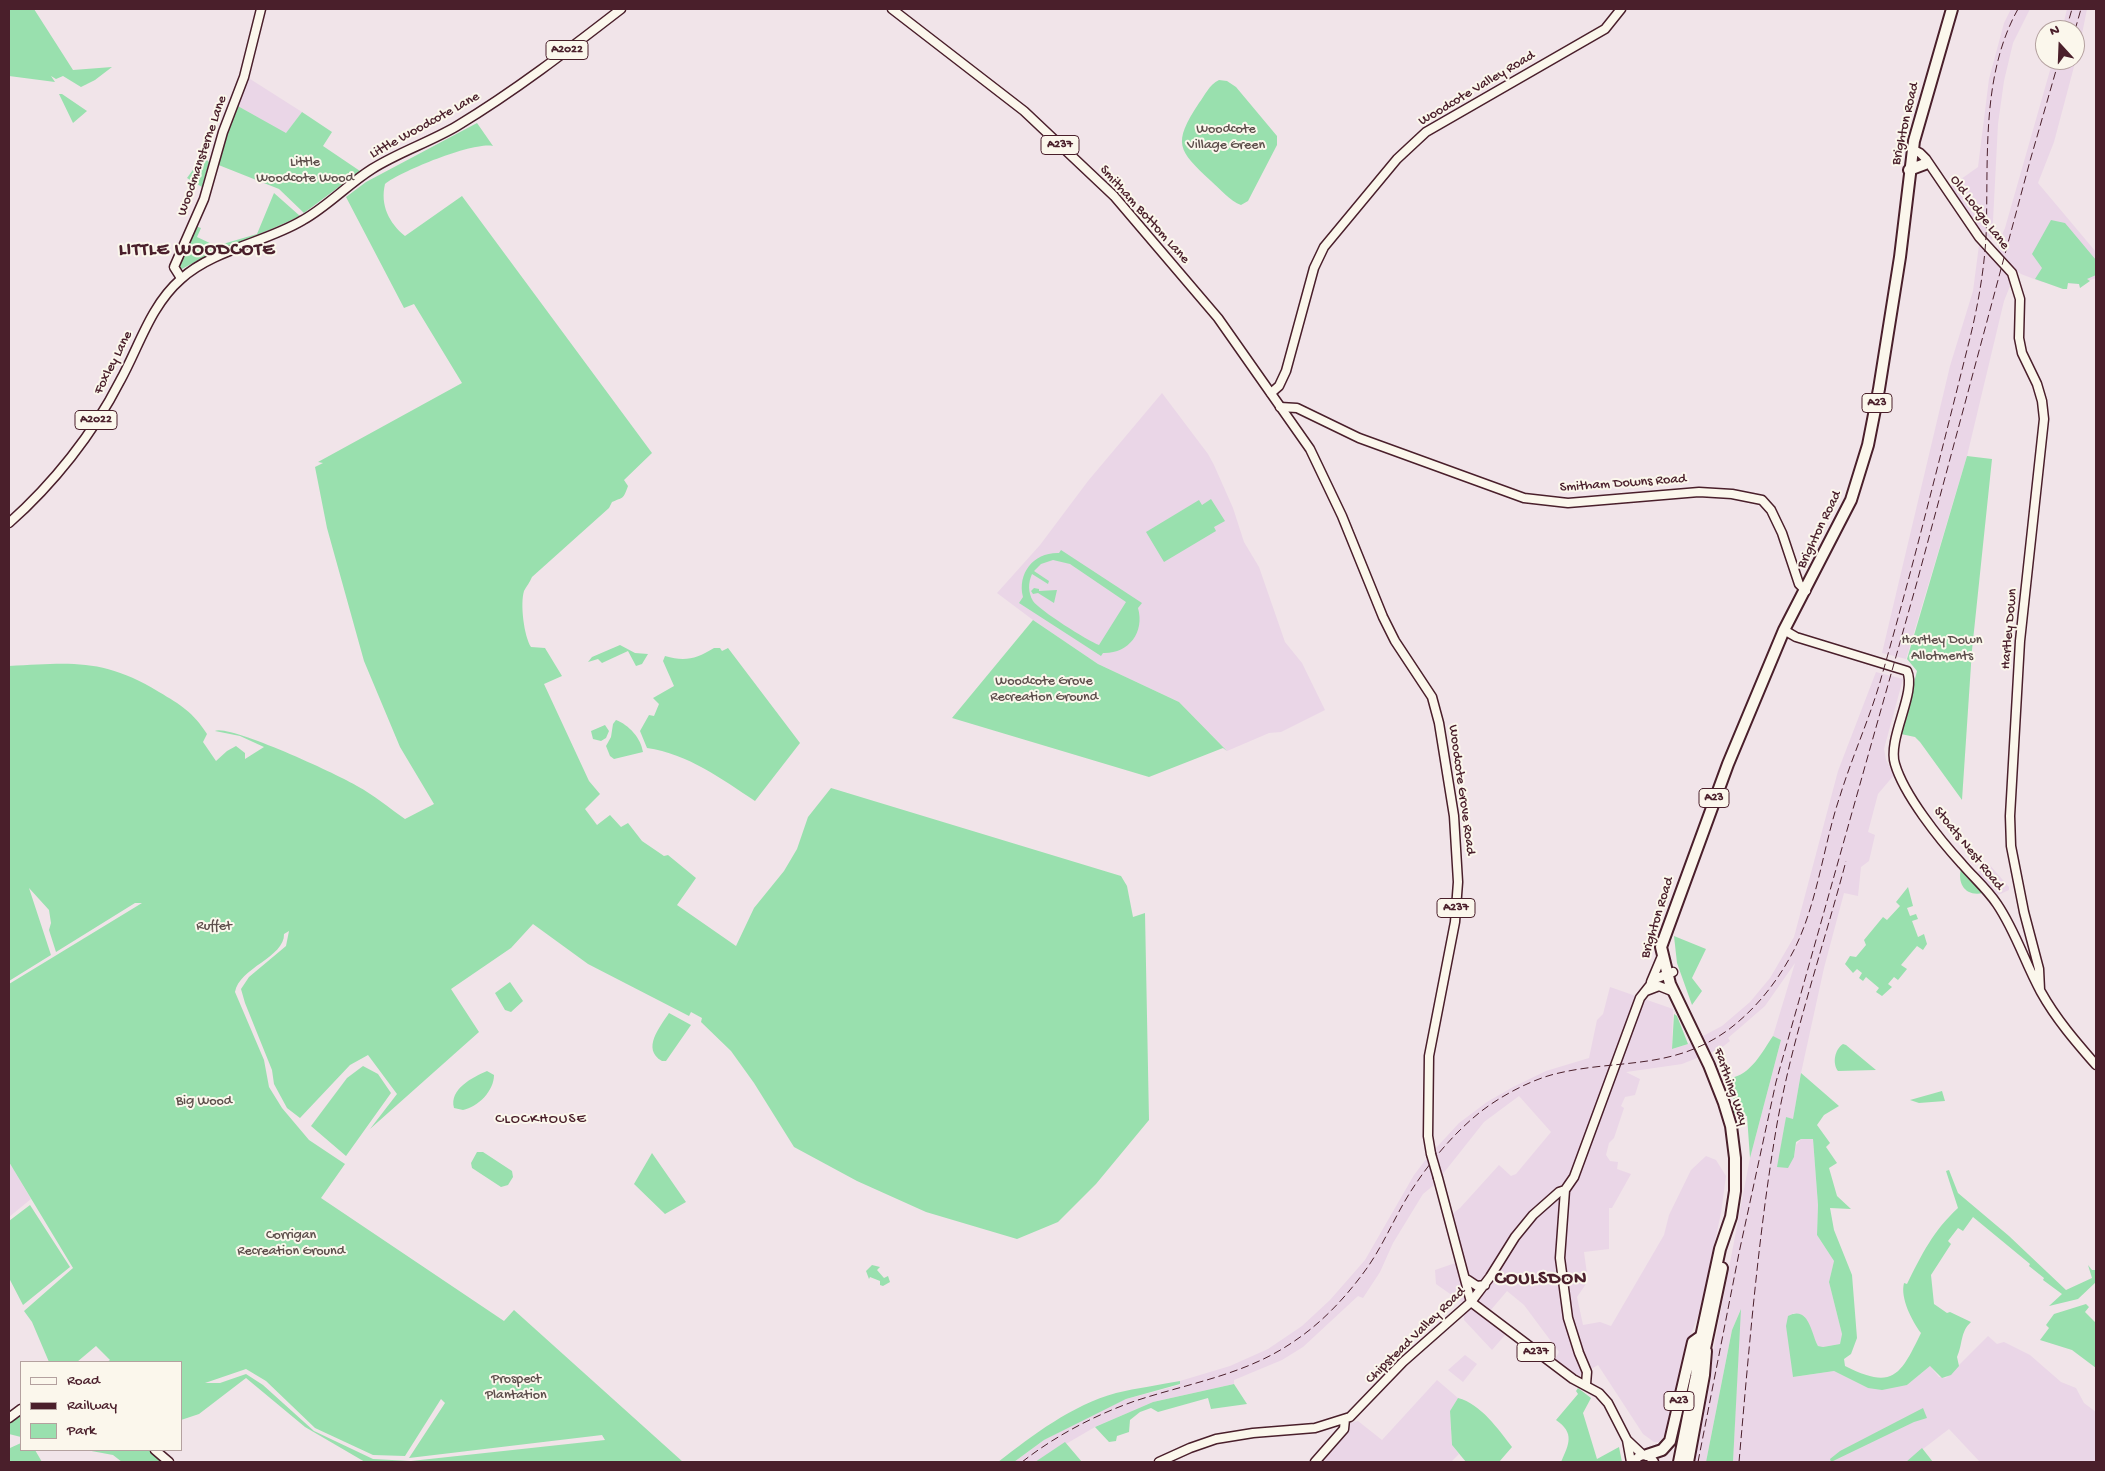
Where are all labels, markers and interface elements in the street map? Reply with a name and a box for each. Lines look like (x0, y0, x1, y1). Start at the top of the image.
north arrow (2035, 20, 2085, 70)
text: N (2048, 22, 2062, 41)
road number: A2022 (546, 40, 588, 60)
street label: Woodcote Valley Road (1416, 48, 1538, 130)
street label: Brighton Road (1888, 81, 1924, 167)
street label: Little Woodcote Lane (367, 89, 483, 163)
street label: Woodmansterne Lane (175, 94, 231, 218)
park label: Woodcote Village Green (1187, 122, 1265, 154)
road number: A237 (1041, 136, 1079, 154)
park label: Little Woodcote Wood (256, 155, 354, 188)
street label: Smitham Bottom Lane (1095, 162, 1193, 268)
street label: Old Lodge Lane (1946, 172, 2012, 254)
district label: LITTLE WOODCOTE (117, 240, 277, 262)
street label: Foxley Lane (91, 328, 137, 398)
road number: A23 (1862, 393, 1892, 412)
road number: A2022 (75, 410, 117, 430)
street label: Smitham Downs Road (1559, 471, 1687, 497)
street label: Brighton Road (1794, 488, 1846, 572)
street label: Hartley Down (1998, 588, 2022, 670)
park label: Hartley Down Allotments (1902, 633, 1982, 666)
park label: Woodcote Grove Recreation Ground (990, 674, 1098, 706)
street label: Woodcote Grove Road (1444, 724, 1478, 856)
road number: A23 (1699, 788, 1729, 808)
street label: Stoats Nest Road (1929, 804, 2007, 894)
street label: Brighton Road (1638, 875, 1678, 961)
road number: A237 (1437, 898, 1475, 918)
park label: Ruffet (196, 919, 232, 935)
street label: Farthing Way (1709, 1046, 1751, 1128)
park label: Big Wood (176, 1094, 232, 1110)
district label: CLOCKHOUSE (494, 1111, 588, 1129)
park label: Corrigan Recreation Ground (237, 1228, 345, 1260)
district label: COULSDON (1494, 1269, 1588, 1291)
street label: Chipstead Valley Road (1363, 1284, 1469, 1388)
road number: A237 (1517, 1342, 1555, 1361)
legend (20, 1361, 182, 1451)
text: Road (67, 1372, 100, 1390)
park label: Prospect Plantation (485, 1372, 547, 1404)
road number: A23 (1664, 1392, 1694, 1410)
text: Railway (67, 1397, 117, 1415)
text: Park (67, 1422, 96, 1440)

